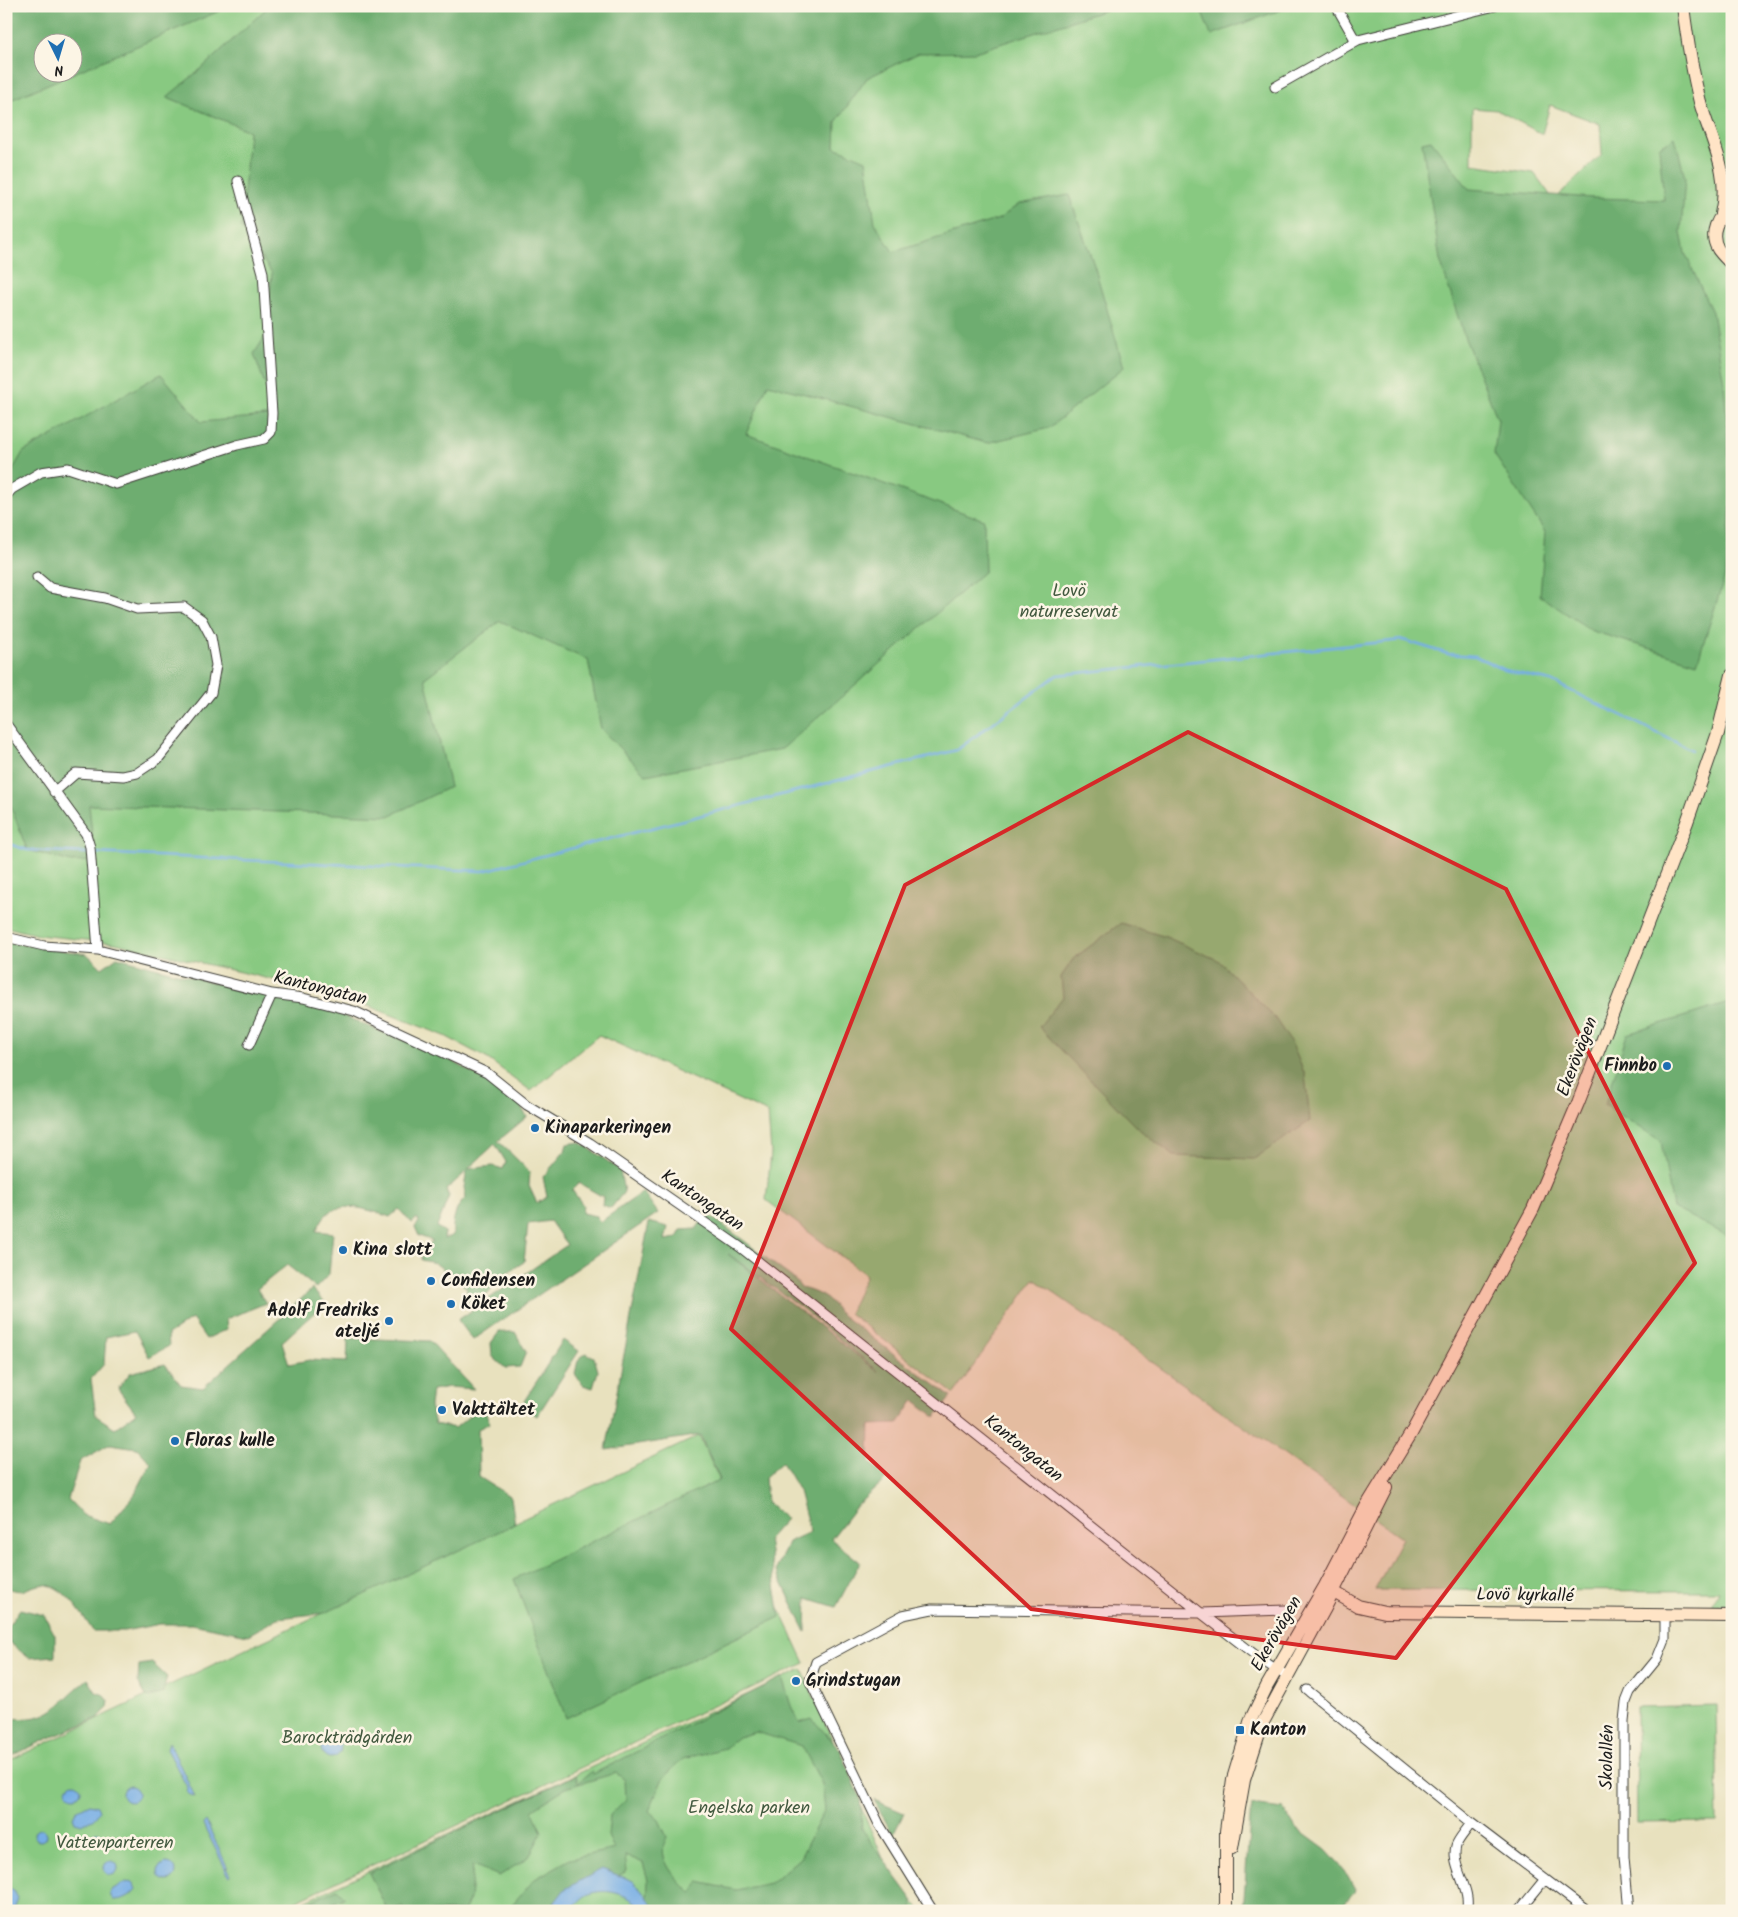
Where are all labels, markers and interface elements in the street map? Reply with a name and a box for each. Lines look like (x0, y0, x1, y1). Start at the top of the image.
north arrow (32, 32, 82, 82)
text: N (54, 59, 64, 81)
park label: Lovö naturreservat (1020, 577, 1119, 627)
street label: Kantongatan (270, 963, 370, 1015)
street label: Ekerövägen (1549, 1013, 1607, 1101)
place label: Finnbo (1604, 1052, 1657, 1081)
marker: Finnbo (1661, 1060, 1673, 1072)
place label: Kinaparkeringen (545, 1114, 671, 1143)
marker: Kinaparkeringen (529, 1122, 541, 1134)
street label: Kantongatan (654, 1162, 750, 1240)
place label: Kina slott (353, 1236, 433, 1265)
marker: Kina slott (337, 1244, 349, 1256)
place label: Confidensen (441, 1267, 535, 1296)
marker: Confidensen (425, 1275, 437, 1287)
place label: Köket (461, 1290, 507, 1319)
place label: Adolf Fredriks ateljé (267, 1297, 380, 1347)
marker: Köket (445, 1298, 457, 1310)
marker: Adolf Fredriks ateljé (383, 1315, 395, 1327)
place label: Vakttältet (452, 1396, 536, 1425)
marker: Vakttältet (436, 1404, 448, 1416)
street label: Kantongatan (977, 1408, 1069, 1490)
place label: Floras kulle (185, 1427, 275, 1456)
marker: Floras kulle (169, 1435, 181, 1447)
street label: Lovö kyrkallé (1476, 1581, 1575, 1611)
street label: Ekerövägen (1244, 1591, 1310, 1677)
place label: Grindstugan (806, 1667, 901, 1696)
marker: Grindstugan (790, 1675, 802, 1687)
place label: Kanton (1250, 1716, 1306, 1745)
park label: Barockträdgården (282, 1724, 412, 1753)
marker: Kanton (1234, 1724, 1246, 1736)
street label: Skolallén (1593, 1724, 1623, 1790)
park label: Engelska parken (688, 1794, 810, 1823)
park label: Vattenparterren (56, 1829, 174, 1858)

